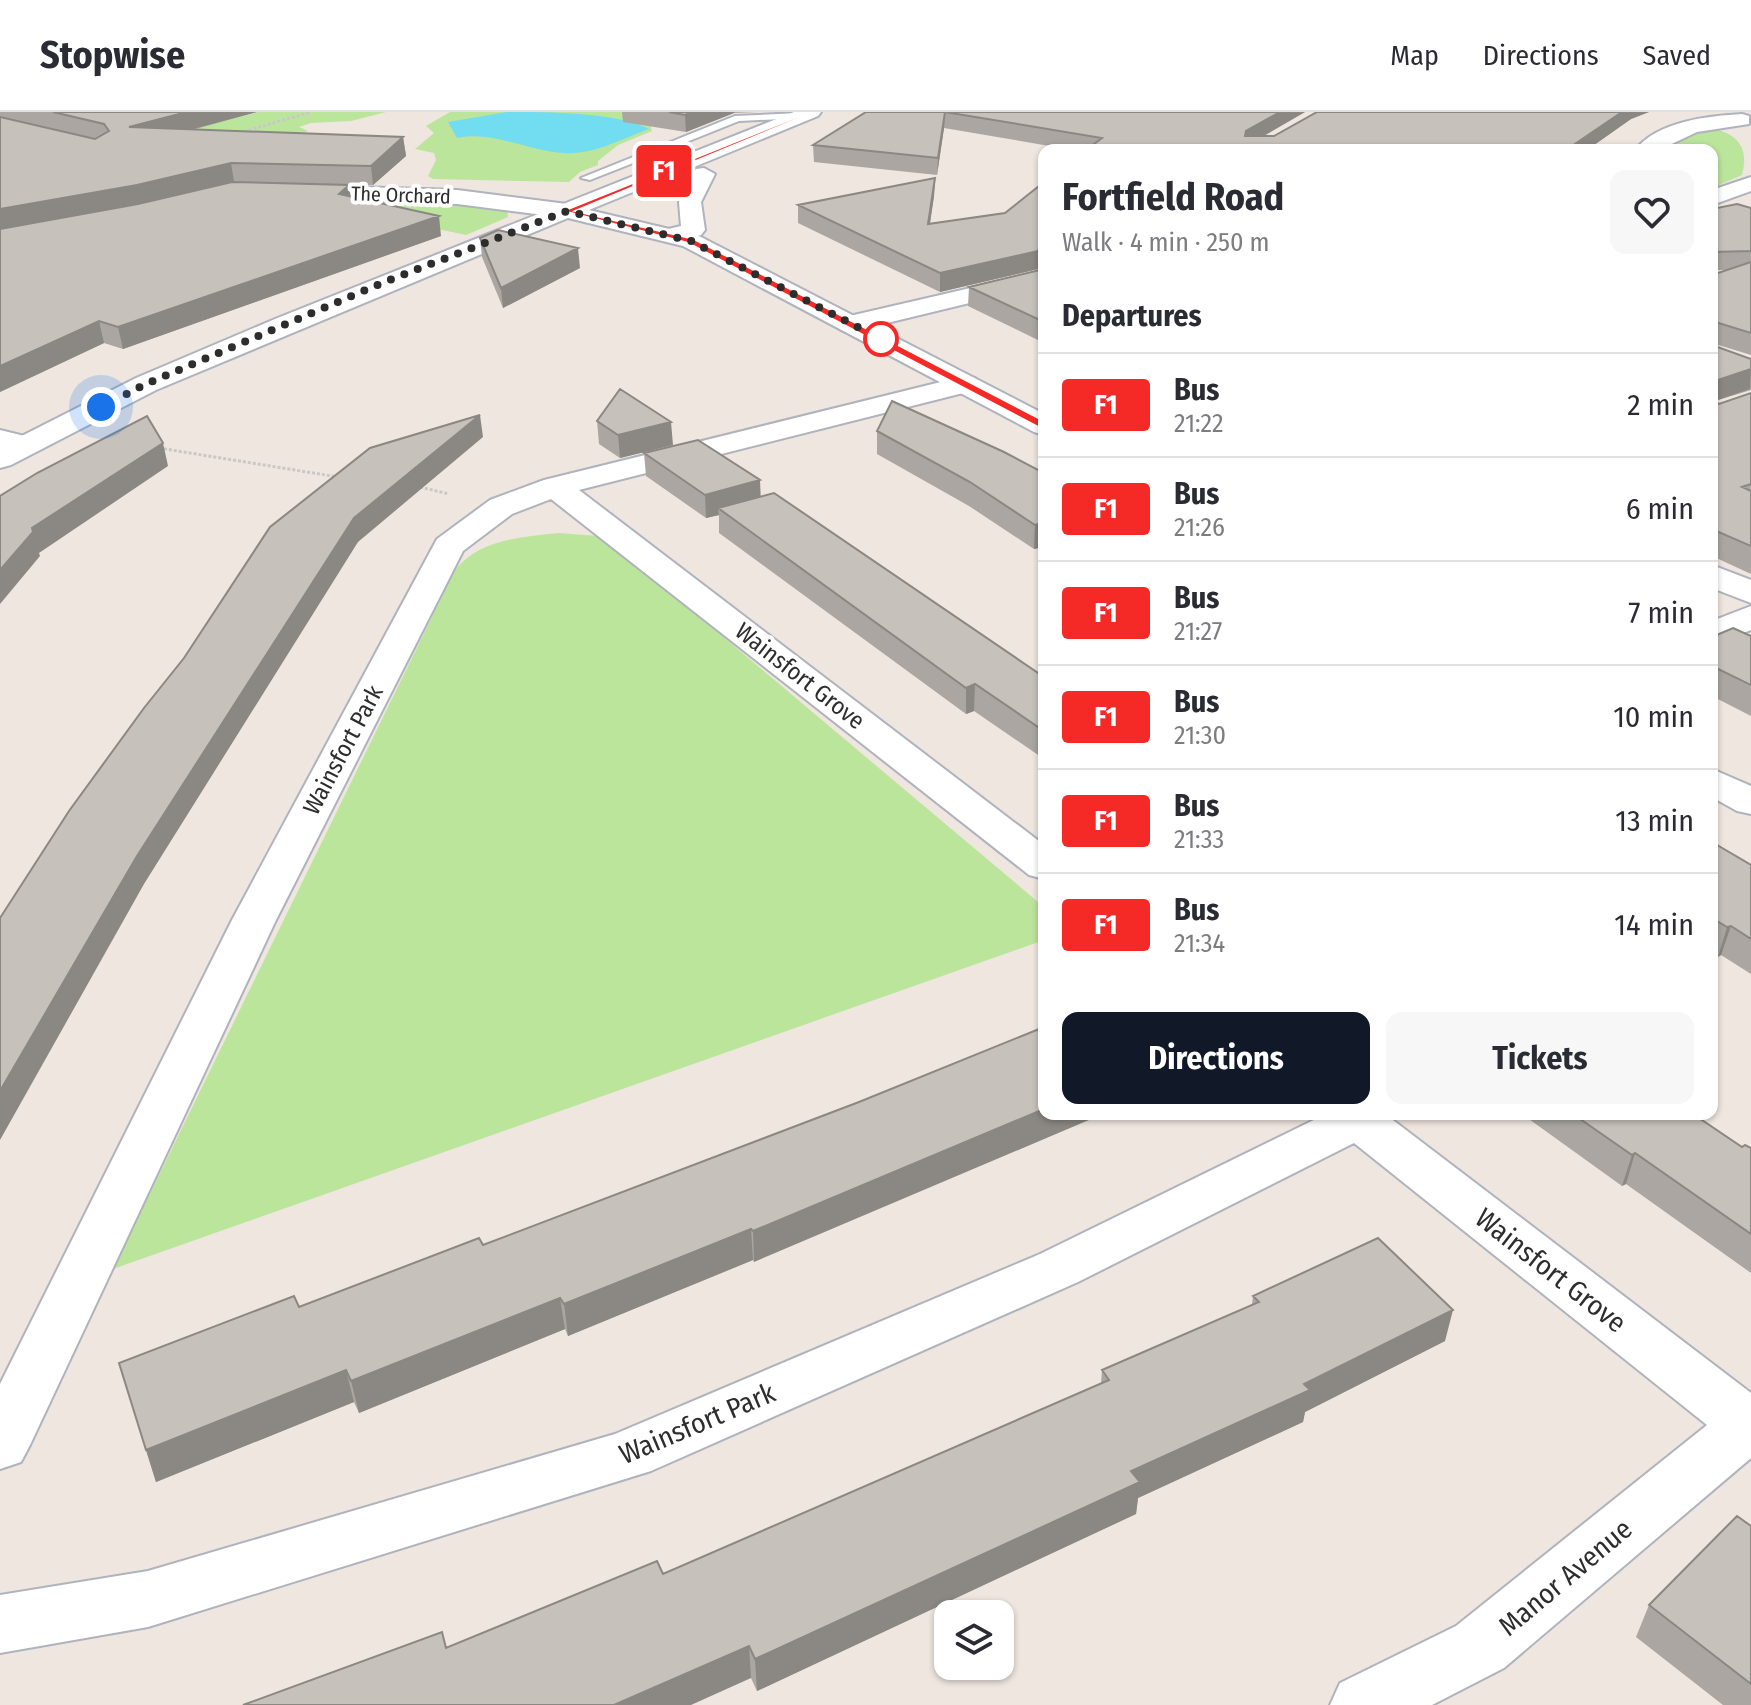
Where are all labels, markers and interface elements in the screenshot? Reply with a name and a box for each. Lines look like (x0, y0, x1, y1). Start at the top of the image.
text: Stopwise (40, 32, 185, 78)
text: Map (1390, 39, 1439, 72)
text: Directions (1483, 39, 1599, 72)
text: Saved (1643, 39, 1711, 72)
line badge: F1 (628, 145, 700, 197)
text: F1 (652, 154, 676, 187)
button: heart (1610, 170, 1694, 254)
text: Fortfield Road (1062, 174, 1284, 220)
street label: The Orchard (351, 181, 451, 209)
text: Walk · 4 min · 250 m (1062, 227, 1270, 258)
text: Departures (1062, 298, 1202, 334)
unlabelled marker (864, 322, 898, 356)
text: Bus (1174, 372, 1219, 408)
your location (81, 387, 121, 427)
text: 2 min (1627, 387, 1694, 423)
text: F1 (1094, 388, 1118, 421)
text: 21:22 (1174, 408, 1223, 439)
text: Bus (1174, 476, 1219, 512)
text: 6 min (1626, 491, 1694, 527)
text: F1 (1094, 492, 1118, 525)
text: 21:26 (1174, 512, 1225, 543)
text: Bus (1174, 580, 1219, 616)
text: 7 min (1628, 595, 1694, 631)
text: F1 (1094, 596, 1118, 629)
text: 21:27 (1174, 616, 1222, 647)
street label: Wainsfort Grove (730, 617, 870, 735)
street label: Wainsfort Park (297, 680, 389, 819)
text: Bus (1174, 684, 1219, 720)
text: 10 min (1613, 699, 1694, 735)
text: F1 (1094, 700, 1118, 733)
text: 21:30 (1174, 720, 1226, 751)
text: Bus (1174, 788, 1219, 824)
text: 13 min (1615, 803, 1694, 839)
text: F1 (1094, 804, 1118, 837)
text: 21:33 (1174, 824, 1224, 855)
text: Bus (1174, 892, 1219, 928)
text: 14 min (1614, 907, 1694, 943)
text: F1 (1094, 908, 1118, 941)
text: 21:34 (1174, 928, 1225, 959)
button: Directions (1062, 1012, 1370, 1104)
button: Tickets (1386, 1012, 1694, 1104)
street label: Wainsfort Grove (1469, 1201, 1633, 1339)
street label: Wainsfort Park (614, 1375, 781, 1471)
street label: Manor Avenue (1492, 1512, 1639, 1643)
map controls (934, 1600, 1014, 1680)
button: layers (934, 1600, 1014, 1680)

